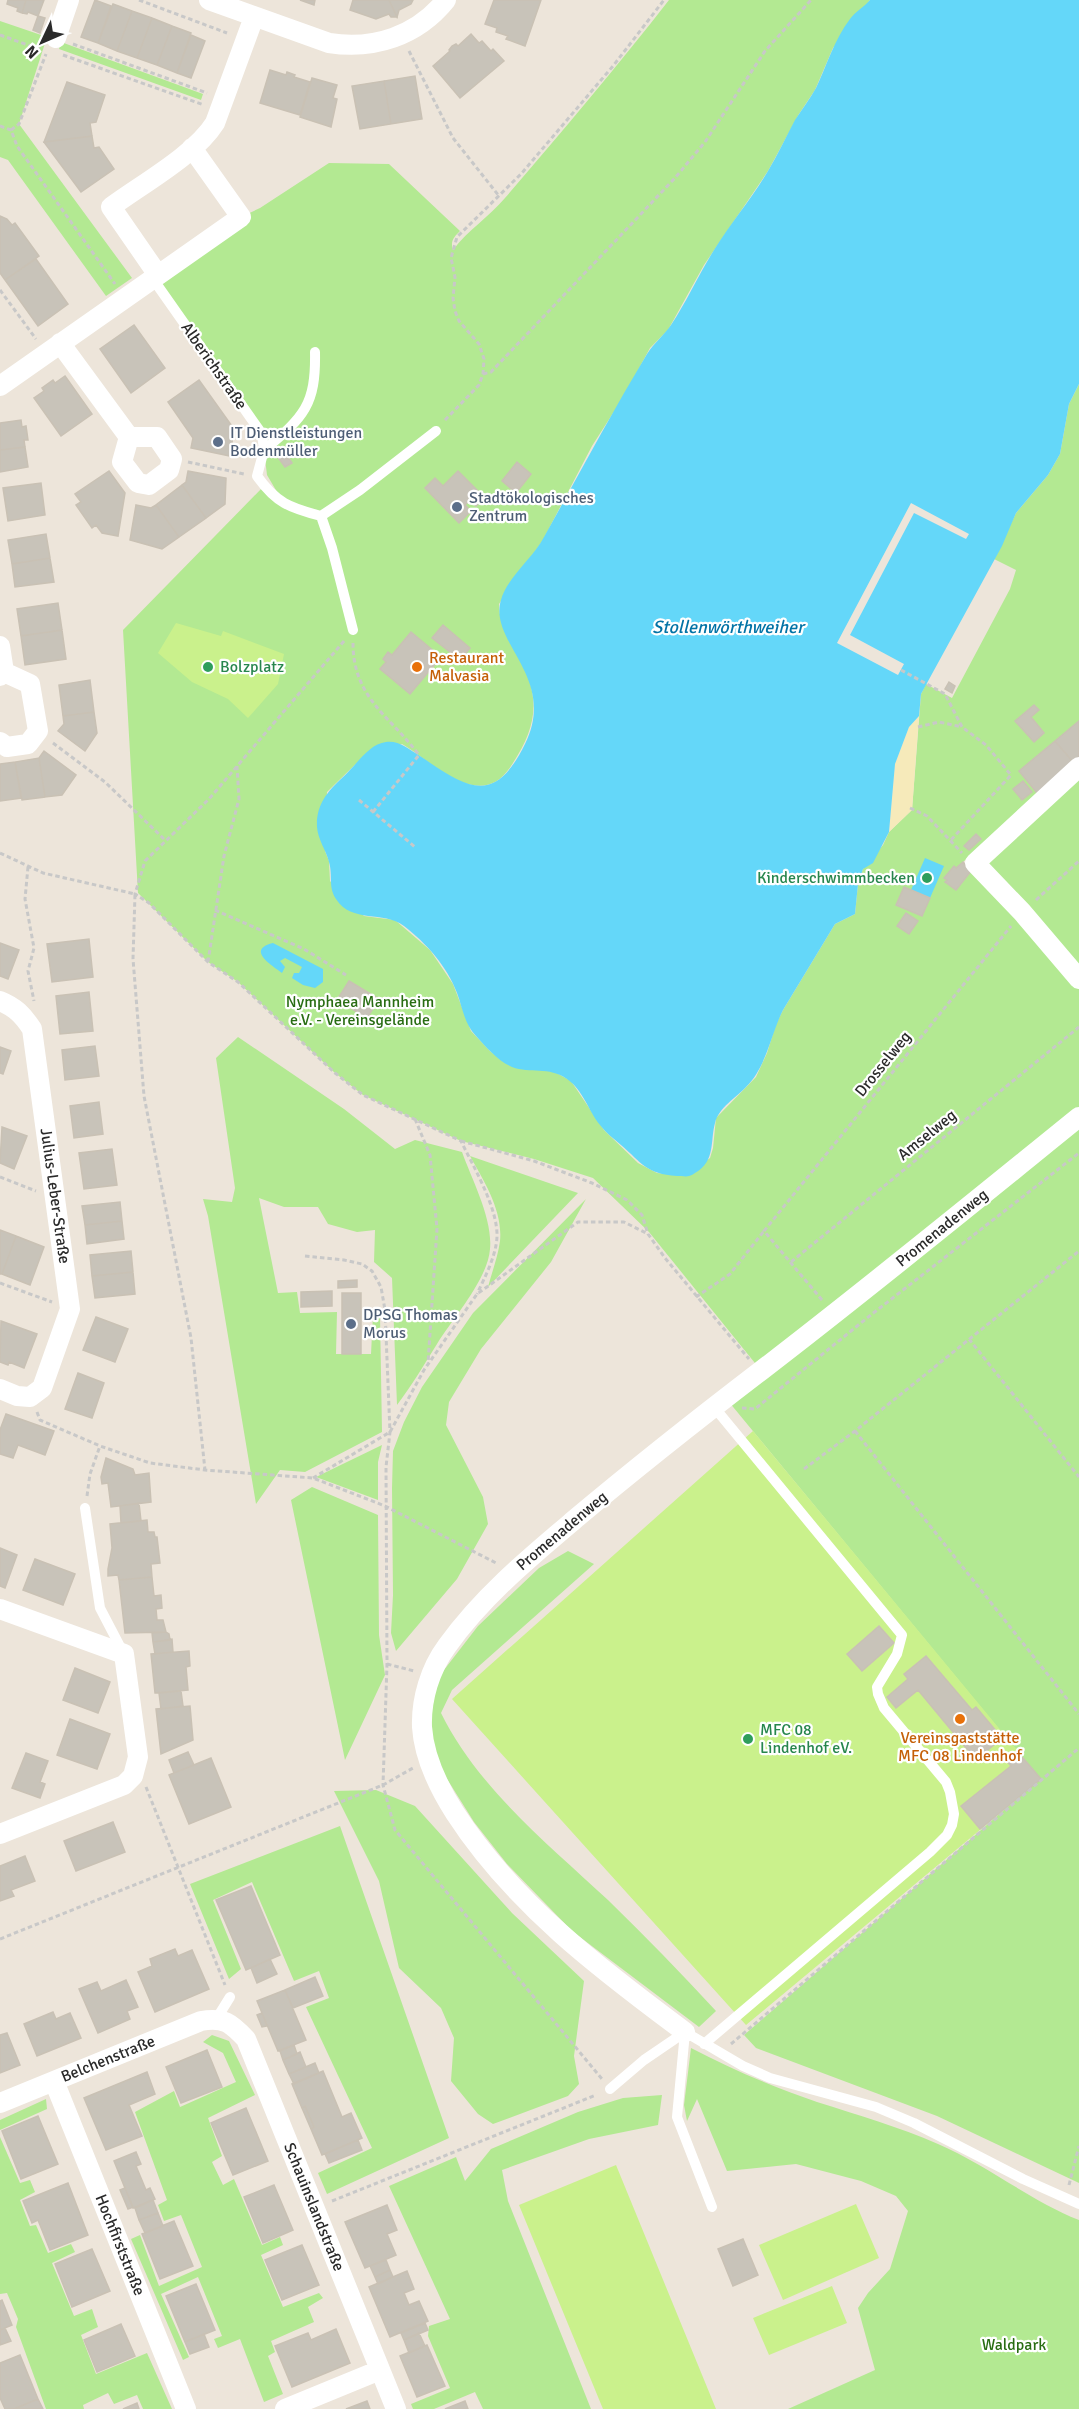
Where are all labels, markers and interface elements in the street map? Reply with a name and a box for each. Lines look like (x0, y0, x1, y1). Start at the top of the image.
north arrow (12, 12, 72, 72)
text: N (21, 41, 43, 63)
street label: Alberichstraße (177, 318, 251, 414)
place label: IT Dienstleistungen Bodenmüller (230, 423, 362, 461)
marker: IT Dienstleistungen Bodenmüller (211, 435, 225, 449)
place label: Stadtökologisches Zentrum (469, 488, 594, 526)
marker: Stadtökologisches Zentrum (450, 500, 464, 514)
water label: Stollenwörthweiher (652, 616, 806, 638)
place label: Restaurant Malvasia (429, 648, 504, 686)
place label: Bolzplatz (220, 657, 284, 677)
marker: Bolzplatz (201, 660, 215, 674)
marker: Restaurant Malvasia (410, 660, 424, 674)
place label: Kinderschwimmbecken (757, 868, 915, 888)
marker: Kinderschwimmbecken (920, 871, 934, 885)
park label: Nymphaea Mannheim e.V. - Vereinsgelände (286, 992, 434, 1030)
street label: Drosselweg (850, 1027, 916, 1101)
street label: Amselweg (894, 1105, 960, 1165)
street label: Julius-Leber-Straße (36, 1127, 74, 1265)
street label: Promenadenweg (892, 1185, 992, 1271)
place label: DPSG Thomas Morus (363, 1305, 458, 1343)
marker: DPSG Thomas Morus (344, 1317, 358, 1331)
street label: Promenadenweg (512, 1487, 612, 1575)
marker: Vereinsgaststätte MFC 08 Lindenhof (953, 1712, 967, 1726)
place label: MFC 08 Lindenhof eV. (760, 1720, 852, 1758)
place label: Vereinsgaststätte MFC 08 Lindenhof (898, 1728, 1023, 1766)
marker: MFC 08 Lindenhof eV. (741, 1732, 755, 1746)
street label: Belchenstraße (58, 2031, 158, 2087)
street label: Schauinslandstraße (279, 2140, 349, 2274)
street label: Hochfirststraße (91, 2191, 149, 2299)
park label: Waldpark (982, 2335, 1046, 2355)

